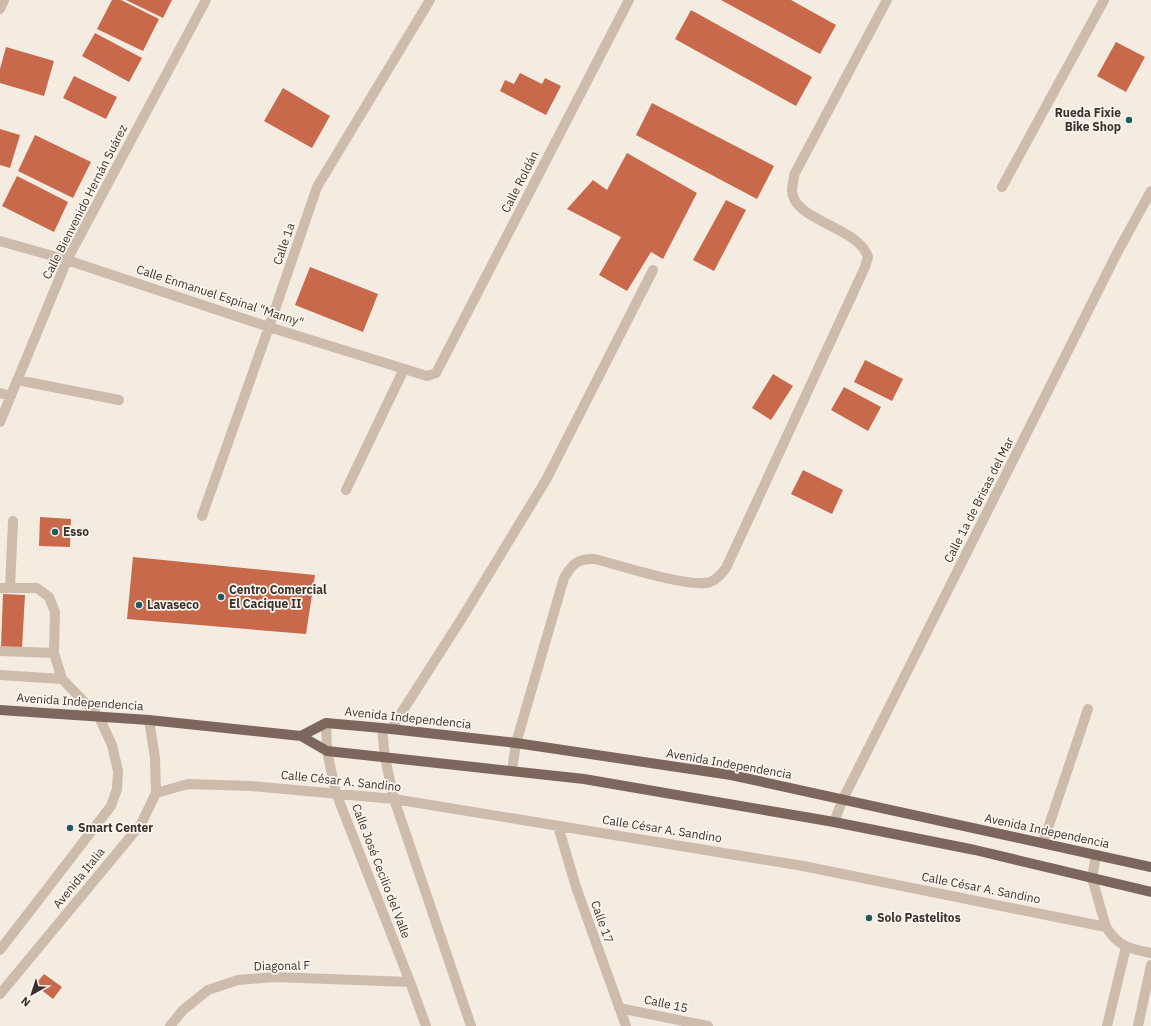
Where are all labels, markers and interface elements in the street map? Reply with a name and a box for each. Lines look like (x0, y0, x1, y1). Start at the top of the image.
place label: Rueda Fixie Bike Shop (1055, 105, 1121, 134)
marker: Rueda Fixie Bike Shop (1124, 115, 1134, 125)
street label: Calle Bienvenido Hernán Suárez (39, 122, 130, 282)
street label: Calle Roldán (498, 148, 542, 215)
street label: Calle 1a (269, 220, 298, 267)
street label: Calle Enmanuel Espinal "Manny" (135, 261, 306, 330)
street label: Calle 1a de Brisas del Mar (940, 434, 1017, 565)
place label: Esso (63, 524, 89, 539)
marker: Esso (50, 527, 60, 537)
place label: Centro Comercial El Cacique II (229, 582, 327, 611)
marker: Centro Comercial El Cacique II (216, 592, 226, 602)
place label: Lavaseco (147, 597, 199, 612)
marker: Lavaseco (134, 600, 144, 610)
street label: Avenida Independencia (16, 690, 145, 713)
street label: Avenida Independencia (344, 703, 473, 732)
street label: Avenida Independencia (665, 745, 794, 782)
street label: Calle César A. Sandino (280, 767, 402, 794)
street label: Calle José Cecilio del Valle (349, 801, 414, 941)
street label: Avenida Independencia (983, 810, 1111, 851)
street label: Calle César A. Sandino (601, 812, 723, 845)
place label: Smart Center (78, 820, 153, 835)
marker: Smart Center (65, 823, 75, 833)
street label: Avenida Italia (50, 844, 108, 911)
street label: Calle César A. Sandino (920, 869, 1042, 906)
street label: Calle 17 (588, 899, 617, 945)
place label: Solo Pastelitos (877, 910, 961, 925)
marker: Solo Pastelitos (864, 913, 874, 923)
street label: Diagonal F (254, 958, 311, 973)
north arrow (12, 974, 52, 1014)
street label: Calle 15 (643, 992, 689, 1015)
text: N (18, 994, 33, 1010)

